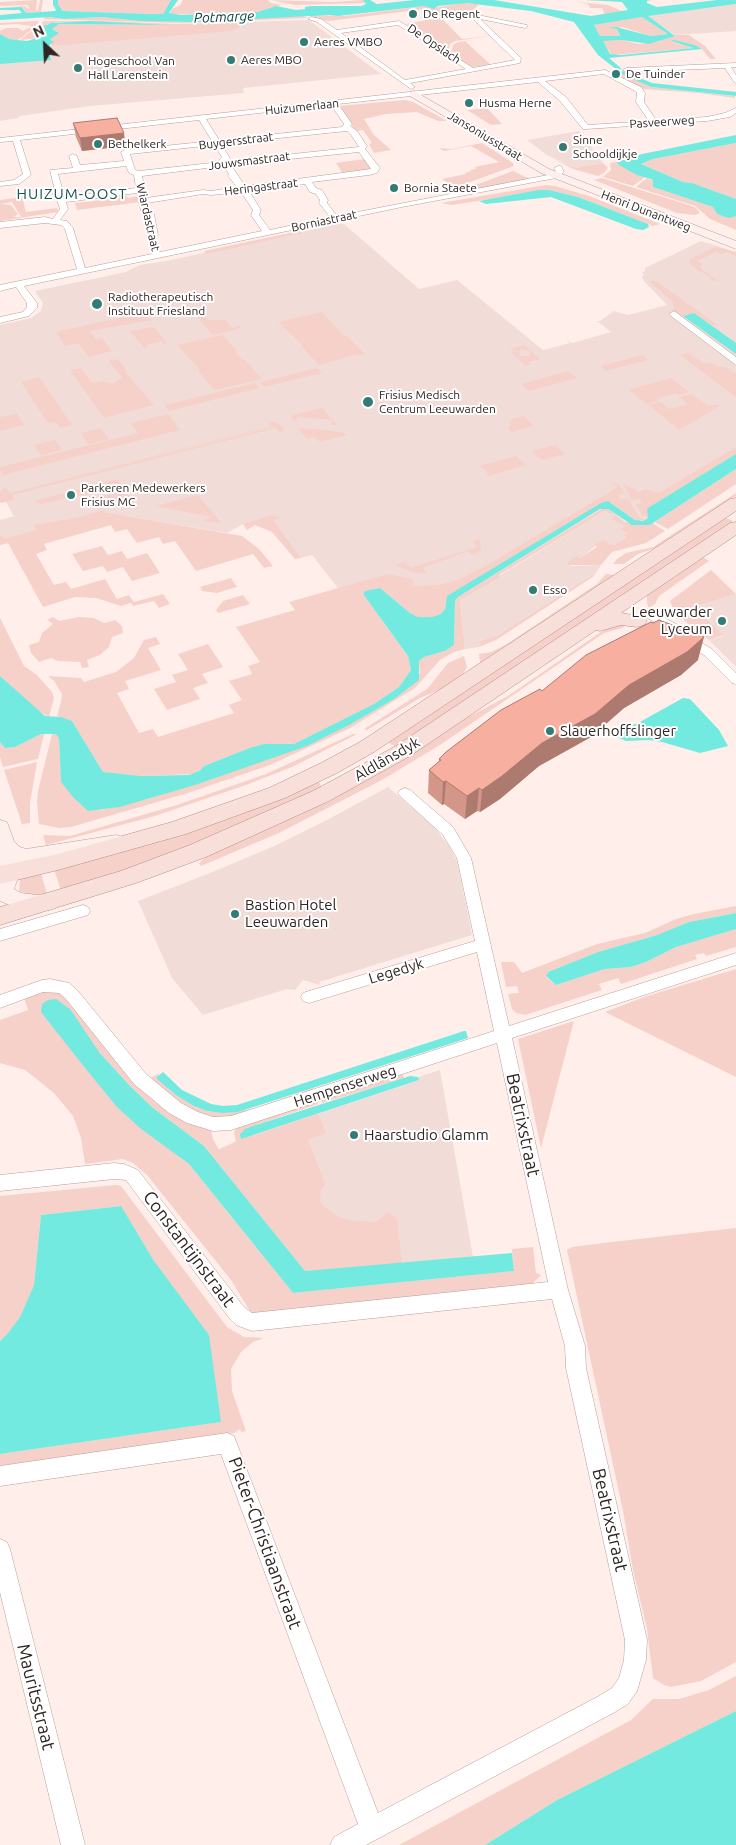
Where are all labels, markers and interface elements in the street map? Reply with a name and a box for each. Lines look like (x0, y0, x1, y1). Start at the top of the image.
place label: De Regent (423, 7, 480, 21)
water label: Potmarge (194, 8, 254, 26)
marker: De Regent (407, 8, 419, 20)
north arrow (20, 20, 70, 70)
street label: De Opslach (405, 21, 463, 67)
text: N (31, 22, 47, 41)
place label: Aeres VMBO (314, 35, 383, 49)
marker: Aeres VMBO (298, 36, 310, 48)
place label: Aeres MBO (241, 53, 302, 67)
place label: Hogeschool Van Hall Larenstein (88, 54, 175, 82)
marker: Aeres MBO (225, 54, 237, 66)
marker: Hogeschool Van Hall Larenstein (72, 62, 84, 74)
place label: De Tuinder (626, 67, 685, 81)
marker: De Tuinder (610, 68, 622, 80)
street label: Huizumerlaan (264, 96, 340, 118)
place label: Husma Herne (479, 96, 552, 110)
marker: Husma Herne (463, 97, 475, 109)
street label: Jansoniusstraat (445, 108, 525, 164)
street label: Pasveerweg (629, 113, 695, 131)
street label: Buygersstraat (198, 129, 274, 153)
place label: Sinne Schooldijkje (573, 133, 637, 161)
place label: Bethelkerk (108, 137, 167, 151)
marker: Bethelkerk (92, 138, 104, 150)
marker: Sinne Schooldijkje (557, 141, 569, 153)
street label: Jouwsmastraat (207, 149, 291, 173)
street label: Heringastraat (223, 175, 299, 199)
street label: Wiardastraat (133, 181, 163, 253)
place label: Bornia Staete (404, 181, 477, 195)
marker: Bornia Staete (388, 182, 400, 194)
district label: HUIZUM-OOST (15, 185, 129, 203)
street label: Henri Dunantweg (599, 187, 693, 235)
street label: Borniastraat (290, 207, 358, 235)
place label: Radiotherapeutisch Instituut Friesland (108, 290, 213, 318)
marker: Radiotherapeutisch Instituut Friesland (90, 297, 104, 311)
place label: Frisius Medisch Centrum Leeuwarden (379, 388, 496, 416)
marker: Frisius Medisch Centrum Leeuwarden (361, 395, 375, 409)
place label: Parkeren Medewerkers Frisius MC (81, 481, 205, 509)
marker: Parkeren Medewerkers Frisius MC (65, 489, 77, 501)
place label: Esso (543, 583, 567, 597)
marker: Esso (527, 584, 539, 596)
place label: Leeuwarder Lyceum (632, 603, 712, 638)
marker: Leeuwarder Lyceum (716, 615, 728, 627)
place label: Slauerhoffslinger (560, 722, 676, 740)
marker: Slauerhoffslinger (544, 725, 556, 737)
street label: Aldlânsdyk (351, 733, 423, 785)
place label: Bastion Hotel Leeuwarden (245, 896, 336, 931)
marker: Bastion Hotel Leeuwarden (229, 908, 241, 920)
street label: Legedyk (366, 954, 426, 988)
street label: Hempenserweg (292, 1061, 398, 1111)
street label: Beatrixstraat (501, 1071, 545, 1179)
place label: Haarstudio Glamm (364, 1126, 489, 1144)
marker: Haarstudio Glamm (348, 1129, 360, 1141)
street label: Constantijnstraat (138, 1187, 240, 1311)
street label: Pieter-Christiaanstraat (224, 1454, 306, 1632)
street label: Beatrixstraat (588, 1466, 632, 1574)
street label: Mauritsstraat (12, 1642, 60, 1752)

